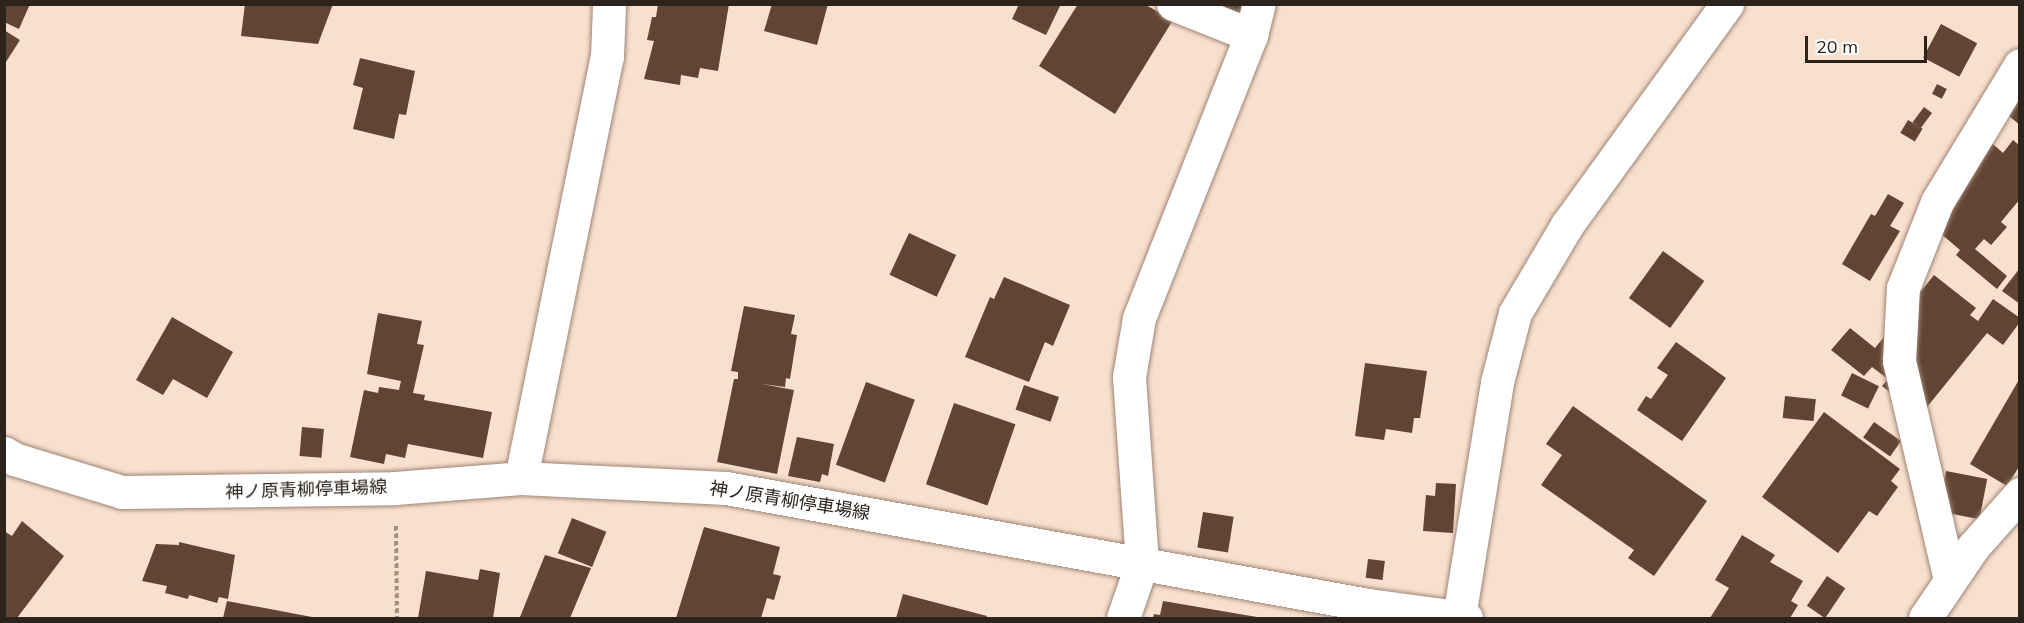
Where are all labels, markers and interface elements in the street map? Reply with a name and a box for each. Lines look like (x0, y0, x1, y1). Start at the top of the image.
scale bar (1808, 24, 1930, 62)
text: 20 m (1816, 35, 1858, 58)
street label: 神ノ原青柳停車場線 (225, 476, 387, 504)
street label: 神ノ原青柳停車場線 (708, 478, 872, 524)

